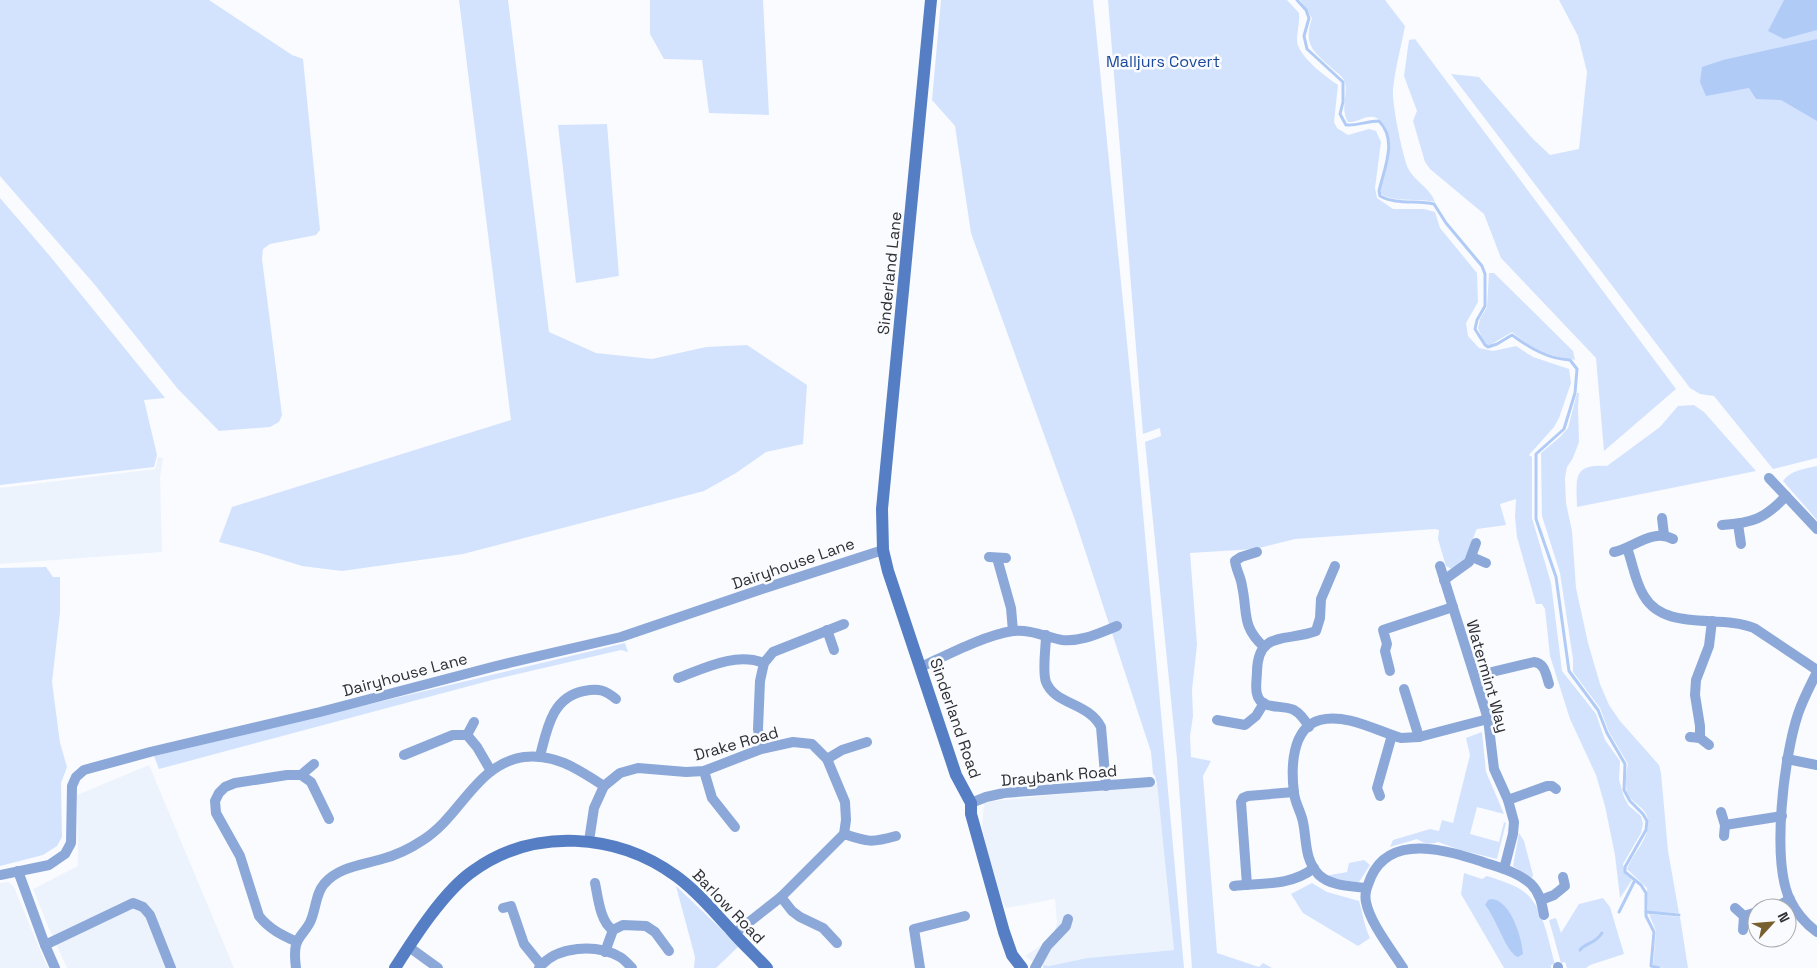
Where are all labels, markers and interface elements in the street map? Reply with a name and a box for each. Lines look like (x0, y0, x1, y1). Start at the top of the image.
park label: Malljurs Covert (1106, 51, 1220, 72)
street label: Sinderland Lane (873, 210, 906, 336)
street label: Dairyhouse Lane (729, 533, 857, 594)
street label: Watermint Way (1461, 617, 1514, 735)
street label: Dairyhouse Lane (340, 648, 470, 701)
street label: Sinderland Road (925, 655, 986, 781)
street label: Drake Road (692, 721, 781, 766)
street label: Draybank Road (1000, 760, 1118, 791)
street label: Barlow Road (688, 865, 769, 948)
north arrow (1747, 898, 1797, 948)
text: N (1774, 909, 1794, 925)

